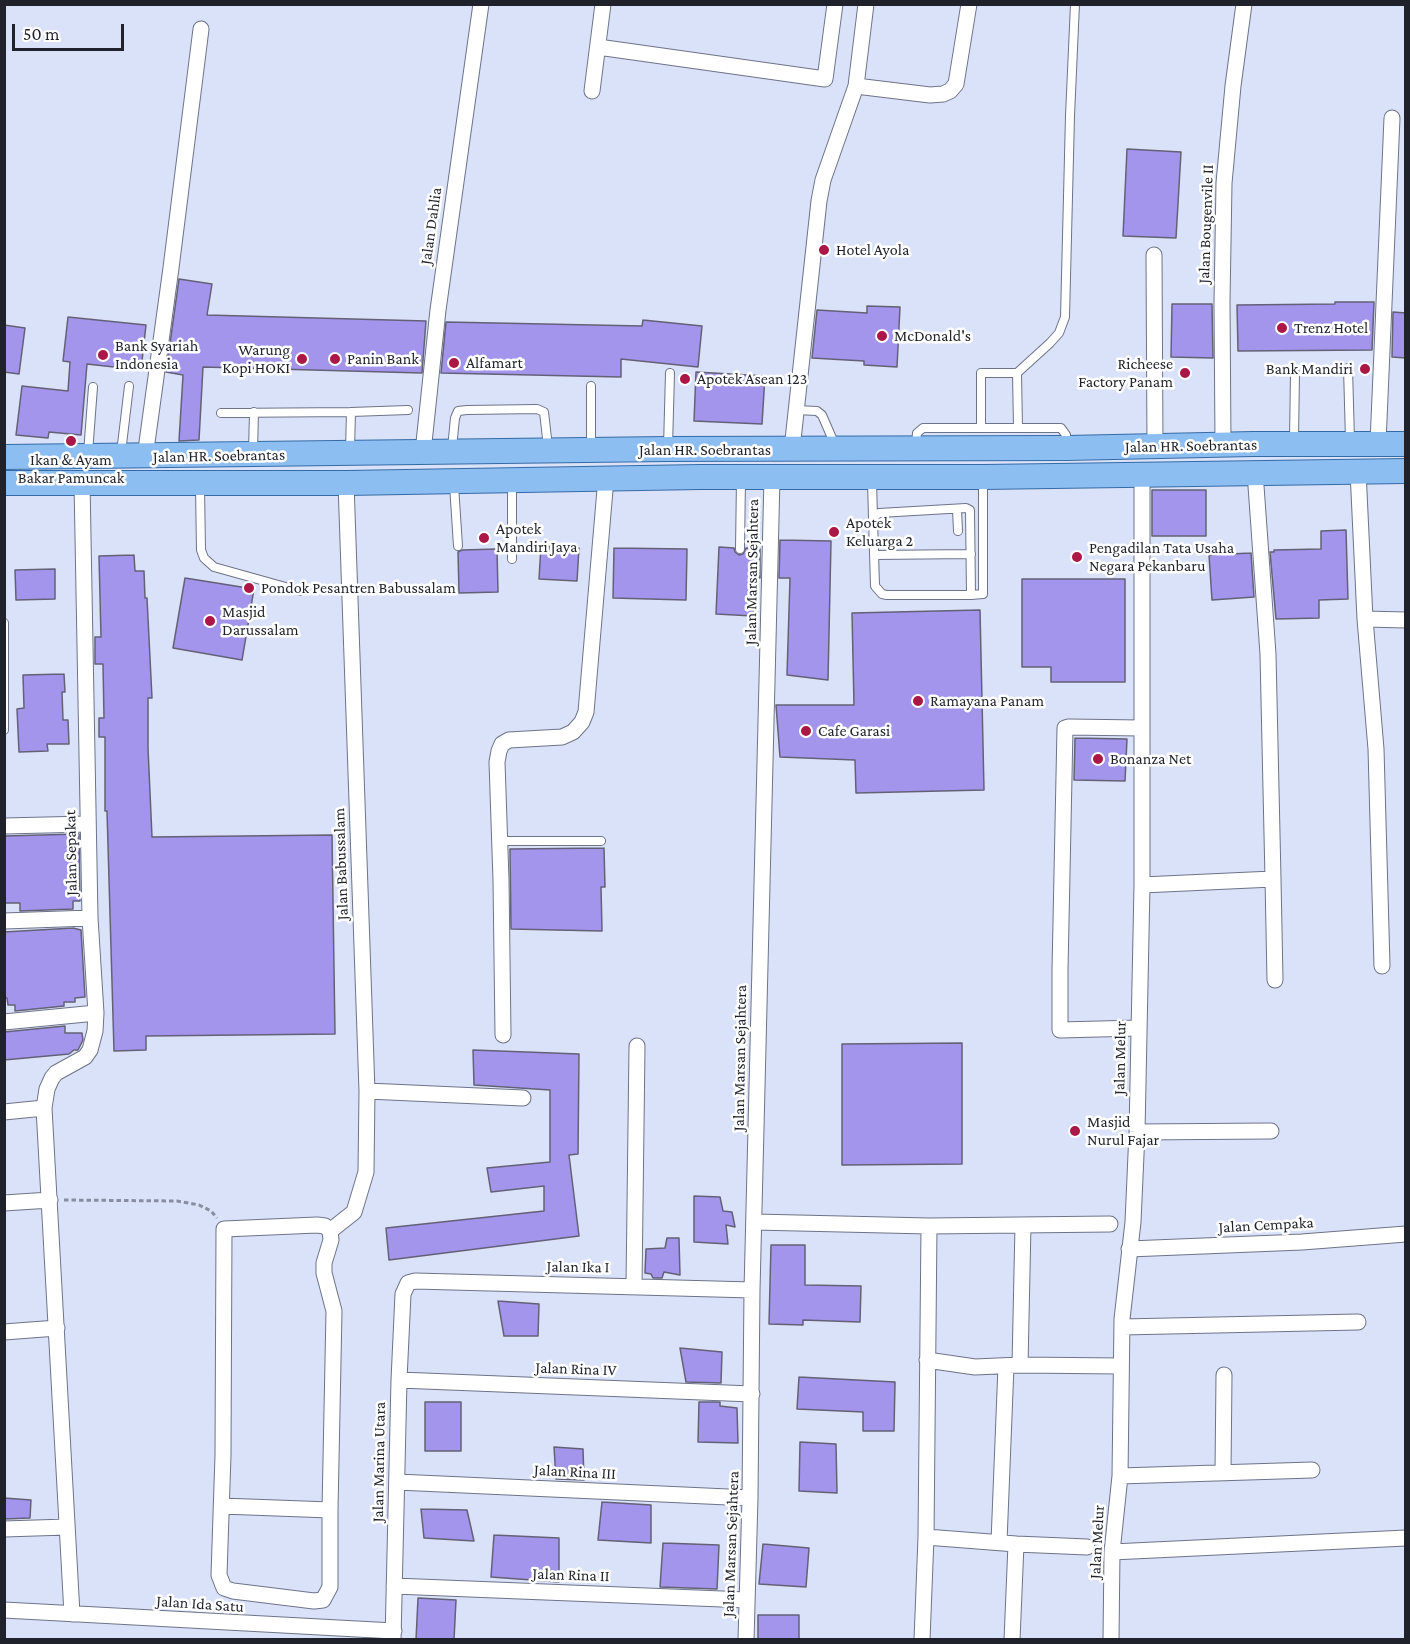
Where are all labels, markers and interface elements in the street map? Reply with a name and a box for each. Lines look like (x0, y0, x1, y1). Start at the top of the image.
scale bar (15, 12, 128, 50)
text: 50 m (23, 24, 60, 44)
street label: Jalan Bougenvile II (1194, 164, 1218, 284)
street label: Jalan Dahlia (416, 186, 446, 266)
place label: Hotel Ayola (836, 240, 909, 260)
marker: Hotel Ayola (817, 243, 831, 257)
place label: Trenz Hotel (1294, 318, 1368, 338)
marker: Trenz Hotel (1275, 321, 1289, 335)
place label: McDonald's (894, 326, 971, 346)
marker: McDonald's (875, 329, 889, 343)
place label: Bank Syariah Indonesia (115, 336, 198, 374)
place label: Warung Kopi HOKI (222, 340, 290, 378)
marker: Bank Syariah Indonesia (96, 348, 110, 362)
place label: Panin Bank (347, 349, 419, 369)
marker: Warung Kopi HOKI (295, 352, 309, 366)
marker: Panin Bank (328, 352, 342, 366)
place label: Alfamart (466, 353, 523, 373)
place label: Richeese Factory Panam (1078, 354, 1173, 392)
marker: Alfamart (447, 356, 461, 370)
place label: Bank Mandiri (1266, 359, 1353, 379)
marker: Bank Mandiri (1358, 362, 1372, 376)
marker: Richeese Factory Panam (1178, 366, 1192, 380)
place label: Apotek Asean 123 (697, 369, 807, 389)
marker: Apotek Asean 123 (678, 372, 692, 386)
marker: Ikan & Ayam Bakar Pamuncak (64, 434, 78, 448)
street label: Jalan HR. Soebrantas (1125, 435, 1257, 457)
street label: Jalan HR. Soebrantas (639, 440, 771, 460)
street label: Jalan HR. Soebrantas (153, 445, 285, 467)
place label: Ikan & Ayam Bakar Pamuncak (18, 450, 124, 488)
street label: Jalan Marsan Sejahtera (741, 499, 763, 645)
place label: Apotek Keluarga 2 (846, 513, 913, 551)
place label: Apotek Mandiri Jaya (496, 519, 578, 557)
marker: Apotek Keluarga 2 (827, 525, 841, 539)
marker: Apotek Mandiri Jaya (477, 531, 491, 545)
place label: Pengadilan Tata Usaha Negara Pekanbaru (1089, 538, 1234, 576)
marker: Pengadilan Tata Usaha Negara Pekanbaru (1070, 550, 1084, 564)
place label: Pondok Pesantren Babussalam (261, 578, 456, 598)
marker: Pondok Pesantren Babussalam (242, 581, 256, 595)
place label: Masjid Darussalam (222, 602, 299, 640)
marker: Masjid Darussalam (203, 614, 217, 628)
place label: Ramayana Panam (930, 691, 1044, 711)
marker: Ramayana Panam (911, 694, 925, 708)
place label: Cafe Garasi (818, 721, 890, 741)
marker: Cafe Garasi (799, 724, 813, 738)
place label: Bonanza Net (1110, 749, 1191, 769)
marker: Bonanza Net (1091, 752, 1105, 766)
street label: Jalan Babussalam (329, 807, 353, 921)
street label: Jalan Sepakat (61, 810, 81, 896)
street label: Jalan Marsan Sejahtera (729, 985, 751, 1131)
street label: Jalan Melur (1110, 1021, 1130, 1095)
place label: Masjid Nurul Fajar (1087, 1112, 1159, 1150)
marker: Masjid Nurul Fajar (1068, 1124, 1082, 1138)
street label: Jalan Cempaka (1218, 1213, 1314, 1237)
street label: Jalan Ika I (546, 1257, 610, 1277)
street label: Jalan Rina IV (535, 1358, 617, 1380)
street label: Jalan Marina Utara (368, 1402, 390, 1522)
street label: Jalan Rina III (534, 1460, 616, 1484)
street label: Jalan Marsan Sejahtera (719, 1471, 743, 1617)
street label: Jalan Melur (1085, 1505, 1109, 1579)
street label: Jalan Rina II (532, 1564, 610, 1586)
street label: Jalan Ida Satu (156, 1591, 244, 1617)

